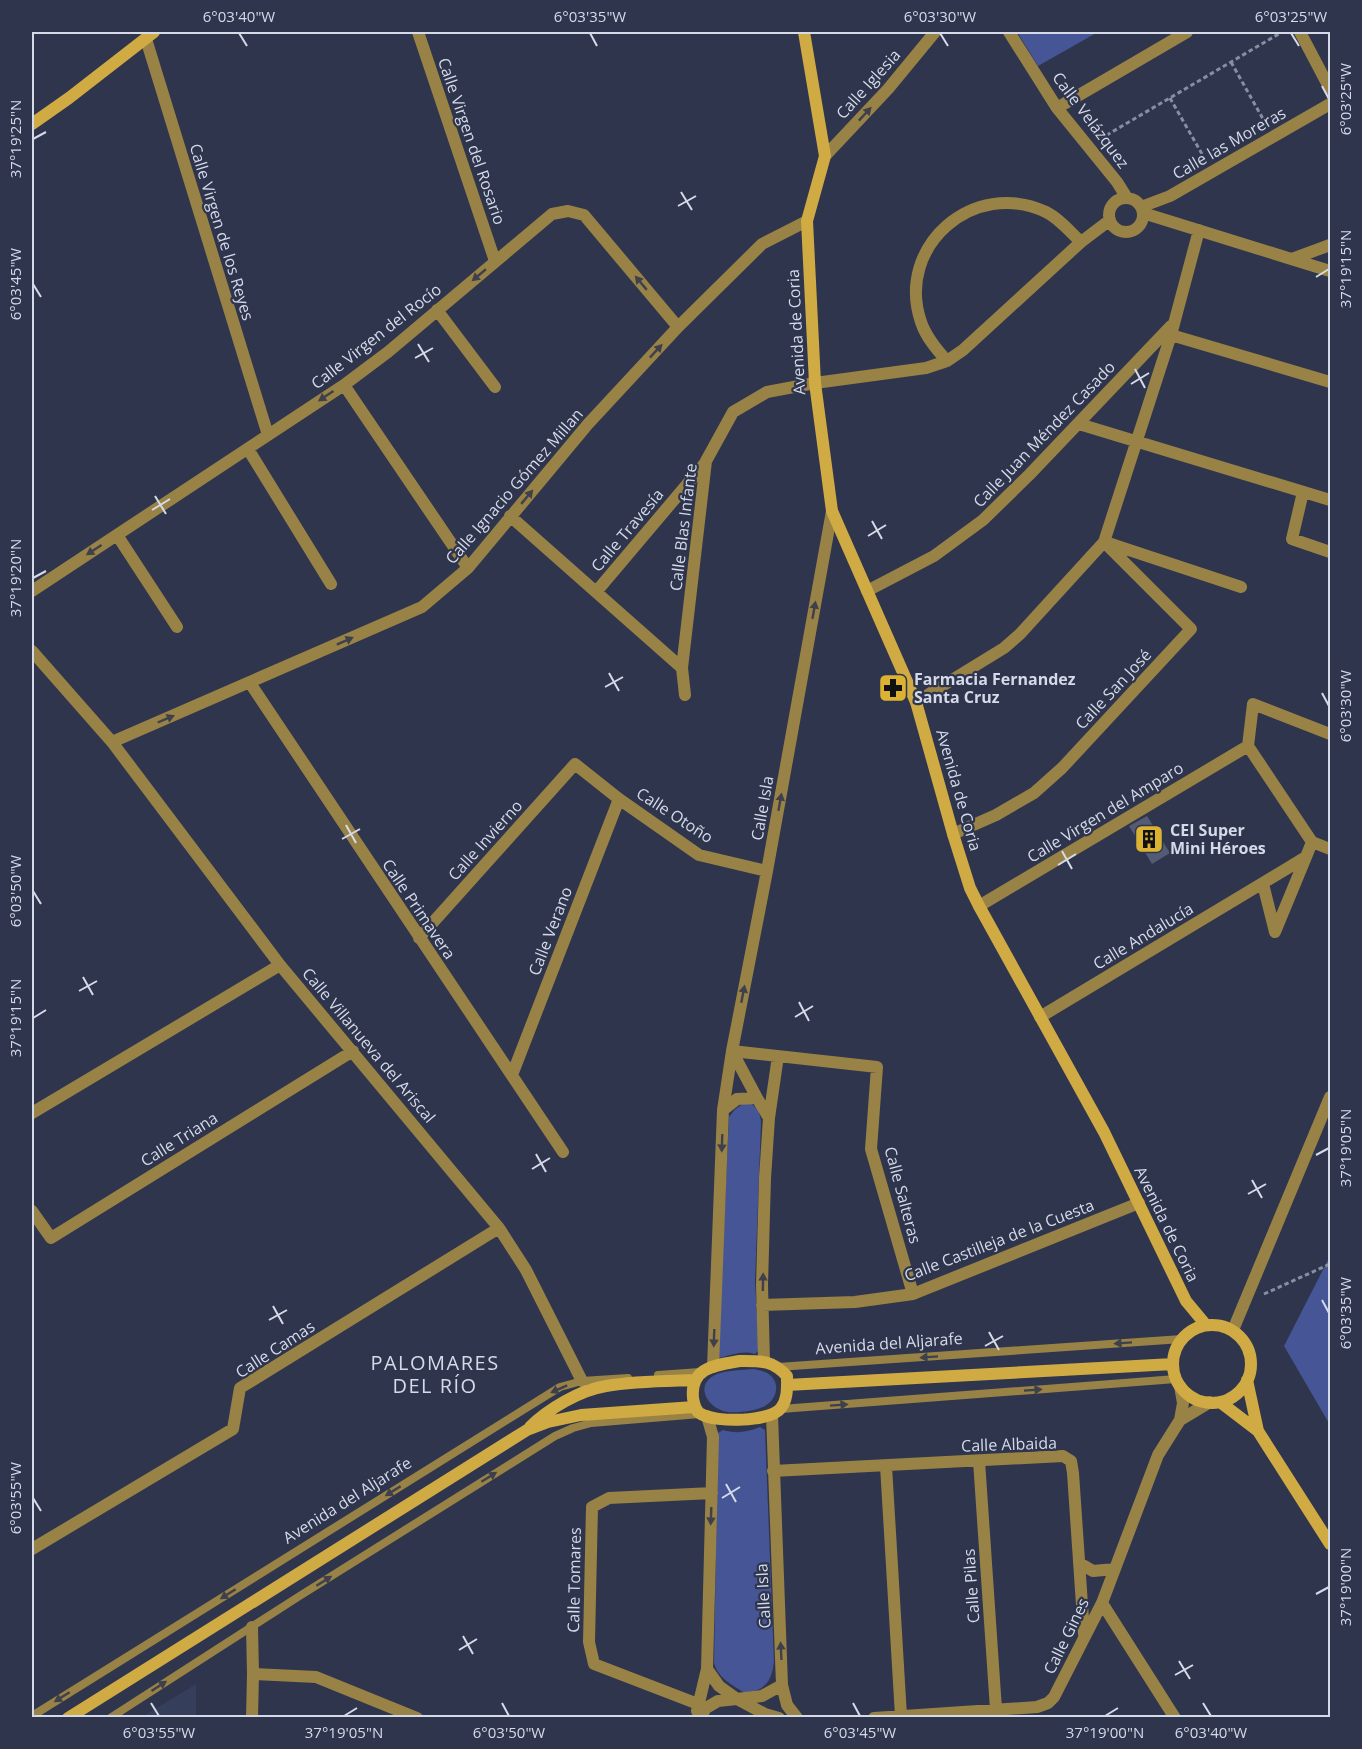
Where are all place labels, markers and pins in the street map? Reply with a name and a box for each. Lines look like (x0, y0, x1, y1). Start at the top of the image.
place label: Farmacia Fernandez Santa Cruz (914, 668, 1076, 708)
pharmacy icon: Farmacia Fernandez Santa Cruz (877, 672, 909, 704)
place label: CEI Super Mini Héroes (1170, 819, 1266, 859)
building icon: CEI Super Mini Héroes (1133, 823, 1165, 855)

